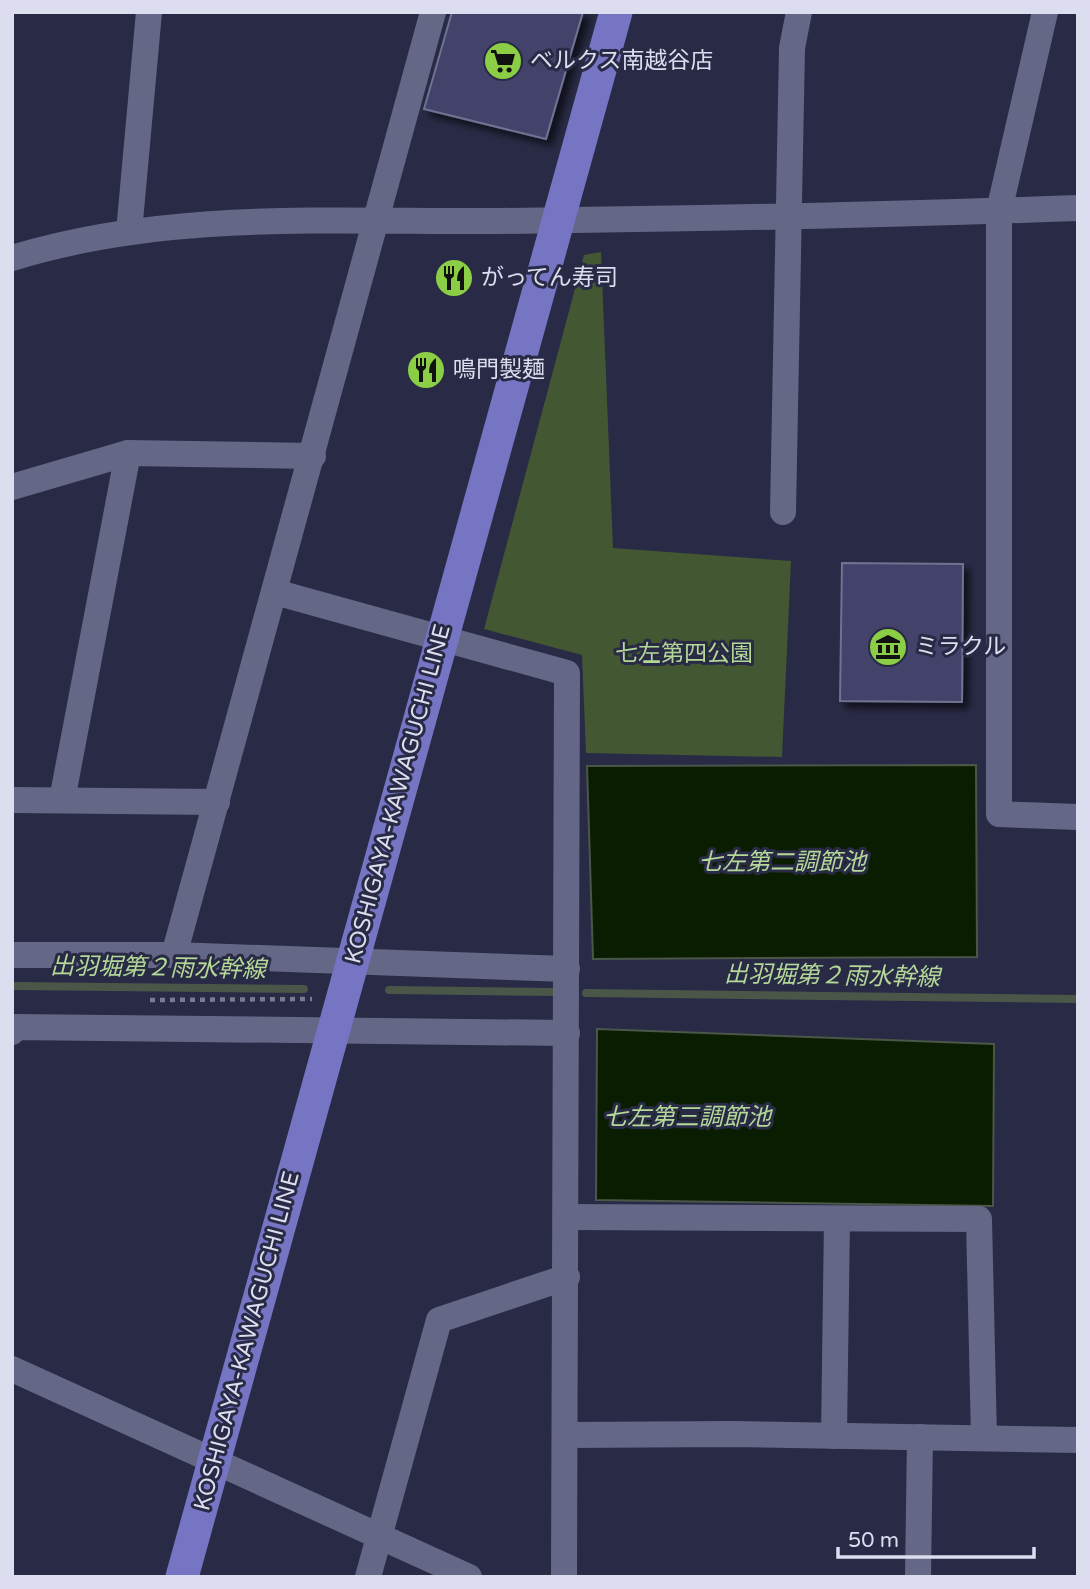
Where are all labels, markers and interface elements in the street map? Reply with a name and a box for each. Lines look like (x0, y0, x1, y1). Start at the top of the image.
supermarket icon: ベルクス南越谷店 (482, 40, 524, 82)
place label: ベルクス南越谷店 (530, 47, 713, 75)
restaurant icon: がってん寿司 (433, 257, 475, 299)
place label: がってん寿司 (481, 264, 618, 292)
restaurant icon: 鳴門製麺 (405, 349, 447, 391)
place label: 鳴門製麺 (453, 356, 545, 384)
street label: KOSHIGAYA-KAWAGUCHI LINE (339, 621, 457, 967)
museum icon: ミラクル (867, 626, 909, 668)
place label: ミラクル (915, 633, 1006, 661)
park label: 七左第四公園 (615, 640, 753, 668)
water label: 七左第二調節池 (698, 848, 868, 877)
water label: 出羽堀第２雨水幹線 (50, 952, 269, 984)
water label: 出羽堀第２雨水幹線 (724, 960, 943, 992)
water label: 七左第三調節池 (603, 1103, 773, 1132)
street label: KOSHIGAYA-KAWAGUCHI LINE (188, 1168, 306, 1514)
scale bar (838, 1516, 1034, 1560)
text: 50 m (848, 1528, 899, 1553)

